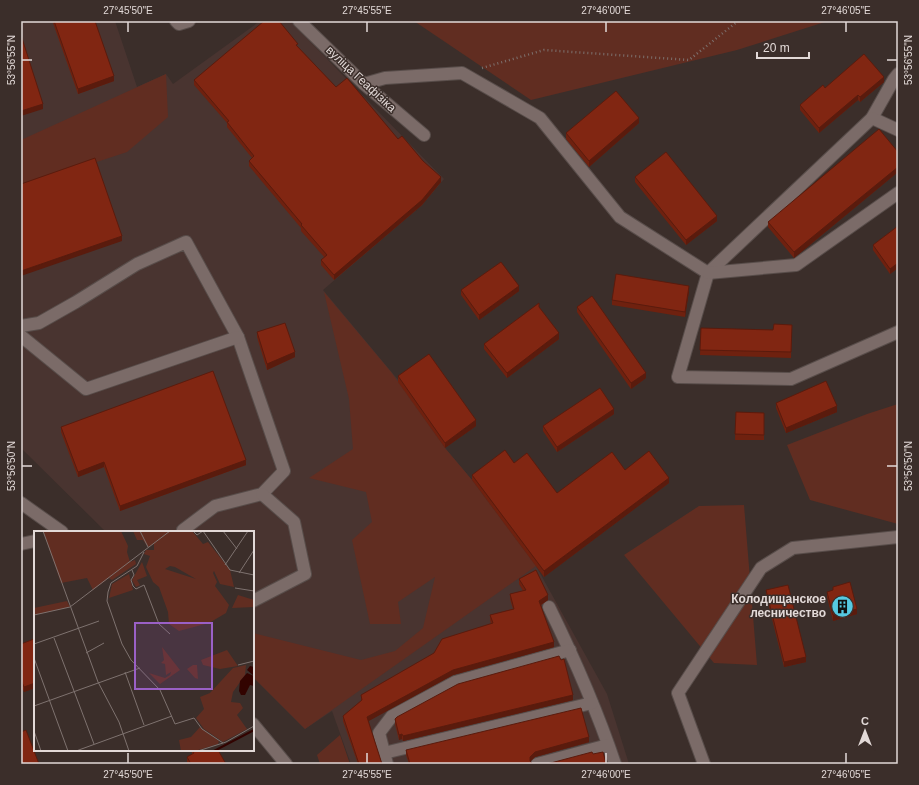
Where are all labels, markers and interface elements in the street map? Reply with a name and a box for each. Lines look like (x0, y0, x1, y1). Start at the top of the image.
text: 27°45'50"E (103, 5, 153, 16)
text: 27°45'55"E (342, 5, 392, 16)
text: 27°46'00"E (581, 5, 631, 16)
text: 27°46'05"E (821, 5, 871, 16)
scale bar (757, 34, 809, 60)
text: 53°56'55"N (6, 35, 17, 85)
text: 53°56'55"N (903, 35, 914, 85)
text: 20 m (763, 41, 790, 55)
street label: вуліца Геафізіка (323, 43, 399, 115)
text: 53°56'50"N (6, 441, 17, 491)
text: 53°56'50"N (903, 441, 914, 491)
inset map (34, 531, 254, 751)
place label: Колодищанское лесничество (731, 592, 826, 620)
building icon: Колодищанское лесничество (829, 593, 855, 619)
north arrow (845, 711, 885, 751)
text: С (861, 715, 869, 727)
text: 27°45'50"E (103, 769, 153, 780)
text: 27°45'55"E (342, 769, 392, 780)
text: 27°46'00"E (581, 769, 631, 780)
text: 27°46'05"E (821, 769, 871, 780)

